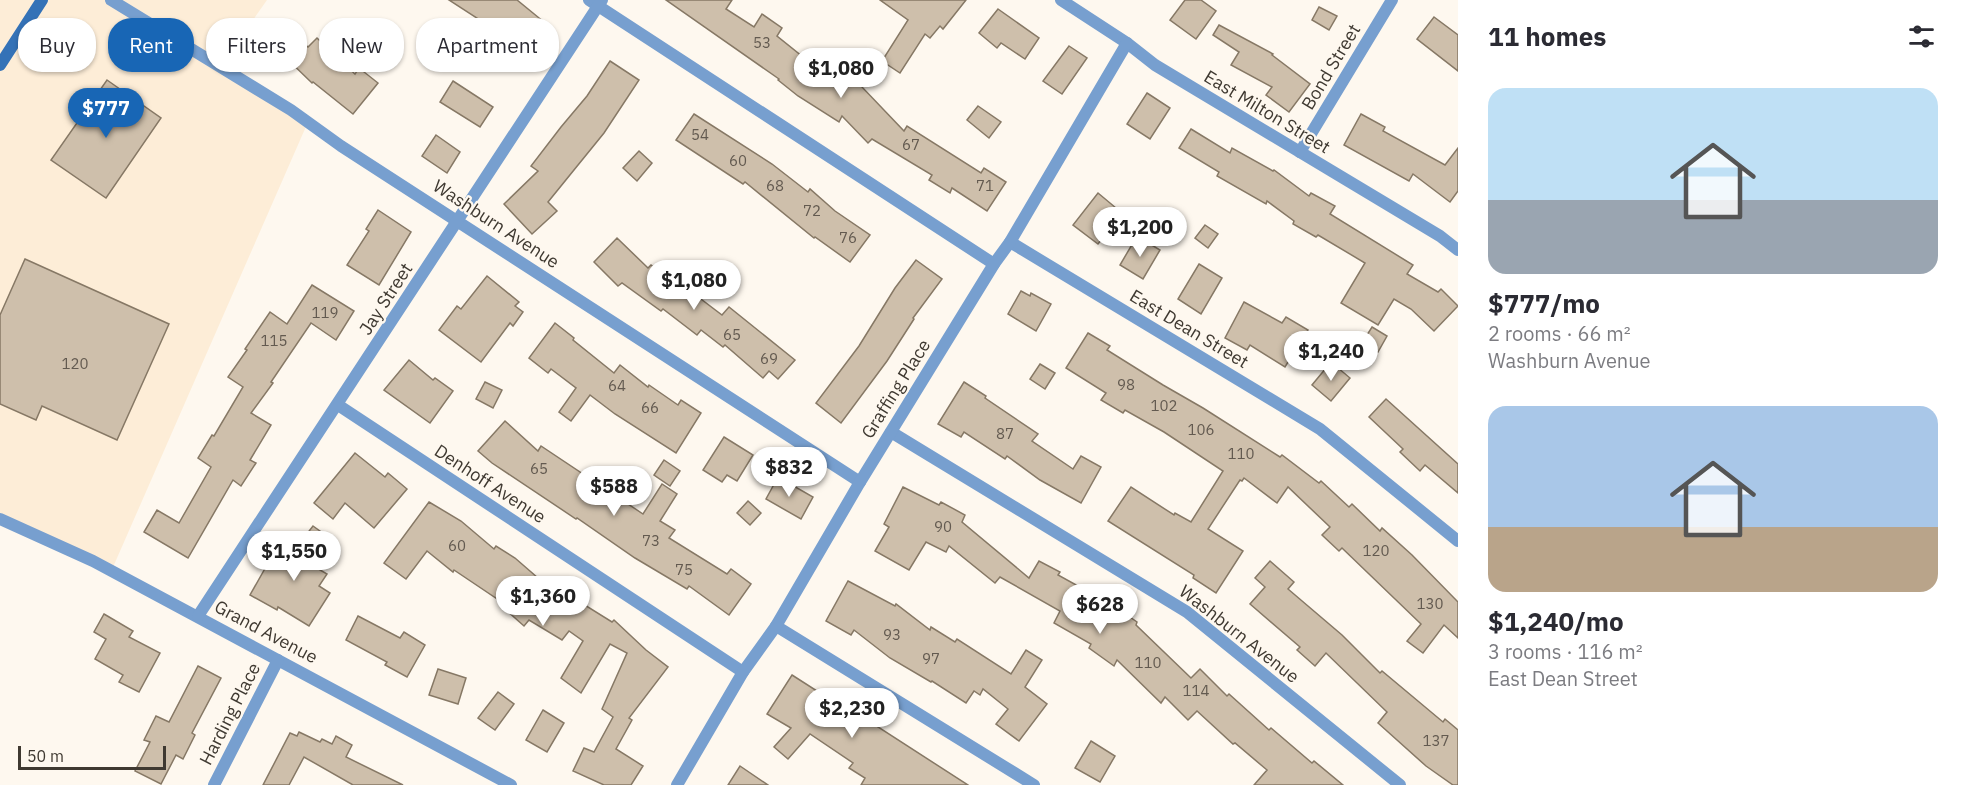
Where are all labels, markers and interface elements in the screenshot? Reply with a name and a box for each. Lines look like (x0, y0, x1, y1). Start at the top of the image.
chip: Buy (18, 18, 96, 72)
chip: Rent (108, 18, 194, 72)
chip: Filters (206, 18, 307, 72)
chip: New (319, 18, 404, 72)
chip: Apartment (416, 18, 559, 72)
text: 11 homes (1488, 19, 1606, 53)
street label: Bond Street (1296, 20, 1365, 114)
icon: filters (1905, 20, 1938, 53)
house number: 53 (753, 33, 771, 52)
pin: $1,080 (792, 48, 890, 99)
text: $1,080 (808, 54, 874, 81)
street label: East Milton Street (1200, 65, 1335, 158)
pin: $777 (70, 88, 142, 139)
text: $777 (82, 94, 130, 121)
house number: 54 (691, 125, 709, 144)
icon: home (1659, 127, 1767, 235)
house number: 67 (902, 135, 920, 154)
house number: 60 (729, 151, 747, 170)
street label: Washburn Avenue (429, 174, 564, 273)
house number: 68 (766, 176, 784, 195)
house number: 71 (976, 176, 994, 195)
house number: 72 (803, 201, 821, 220)
pin: $1,200 (1091, 207, 1189, 258)
text: $1,200 (1107, 213, 1173, 240)
house number: 76 (839, 228, 857, 247)
street label: Jay Street (354, 258, 417, 339)
pin: $1,080 (645, 260, 743, 311)
text: $1,080 (661, 266, 727, 293)
street label: East Dean Street (1126, 284, 1253, 373)
text: $777/mo (1488, 286, 1600, 320)
house number: 119 (311, 303, 339, 322)
text: 2 rooms · 66 m² (1488, 320, 1631, 347)
house number: 65 (723, 325, 741, 344)
house number: 115 (260, 331, 288, 350)
pin: $1,240 (1282, 331, 1380, 382)
street label: Graffing Place (856, 335, 935, 443)
text: $1,240 (1298, 337, 1364, 364)
text: Washburn Avenue (1488, 347, 1651, 374)
house number: 69 (760, 349, 778, 368)
house number: 120 (61, 354, 89, 373)
house number: 98 (1117, 375, 1135, 394)
house number: 64 (608, 376, 626, 395)
house number: 102 (1150, 396, 1178, 415)
house number: 66 (641, 398, 659, 417)
house number: 106 (1187, 420, 1215, 439)
house number: 87 (996, 424, 1014, 443)
street label: Denhoff Avenue (430, 439, 550, 528)
house number: 110 (1227, 444, 1255, 463)
icon: home (1659, 445, 1767, 553)
pin: $832 (753, 447, 825, 498)
text: $832 (765, 453, 813, 480)
house number: 65 (530, 459, 548, 478)
pin: $588 (578, 466, 650, 517)
text: $588 (590, 472, 638, 499)
house number: 90 (934, 517, 952, 536)
pin: $1,550 (245, 531, 343, 582)
house number: 73 (642, 531, 660, 550)
house number: 60 (448, 536, 466, 555)
text: $1,550 (261, 537, 327, 564)
house number: 120 (1362, 541, 1390, 560)
house number: 75 (675, 560, 693, 579)
pin: $1,360 (494, 576, 592, 627)
street label: Washburn Avenue (1175, 580, 1304, 688)
text: $1,360 (510, 582, 576, 609)
pin: $628 (1064, 584, 1136, 635)
text: $628 (1076, 590, 1124, 617)
house number: 130 (1416, 594, 1444, 613)
street label: Grand Avenue (211, 595, 322, 668)
text: $1,240/mo (1488, 604, 1624, 638)
house number: 93 (883, 625, 901, 644)
text: 3 rooms · 116 m² (1488, 638, 1643, 665)
house number: 97 (922, 649, 940, 668)
house number: 110 (1134, 653, 1162, 672)
street label: Harding Place (194, 659, 265, 769)
text: East Dean Street (1488, 665, 1638, 692)
house number: 114 (1182, 681, 1210, 700)
pin: $2,230 (803, 688, 901, 739)
text: $2,230 (819, 694, 885, 721)
house number: 137 (1422, 731, 1450, 750)
scale bar (18, 743, 166, 770)
text: 50 m (27, 746, 64, 766)

